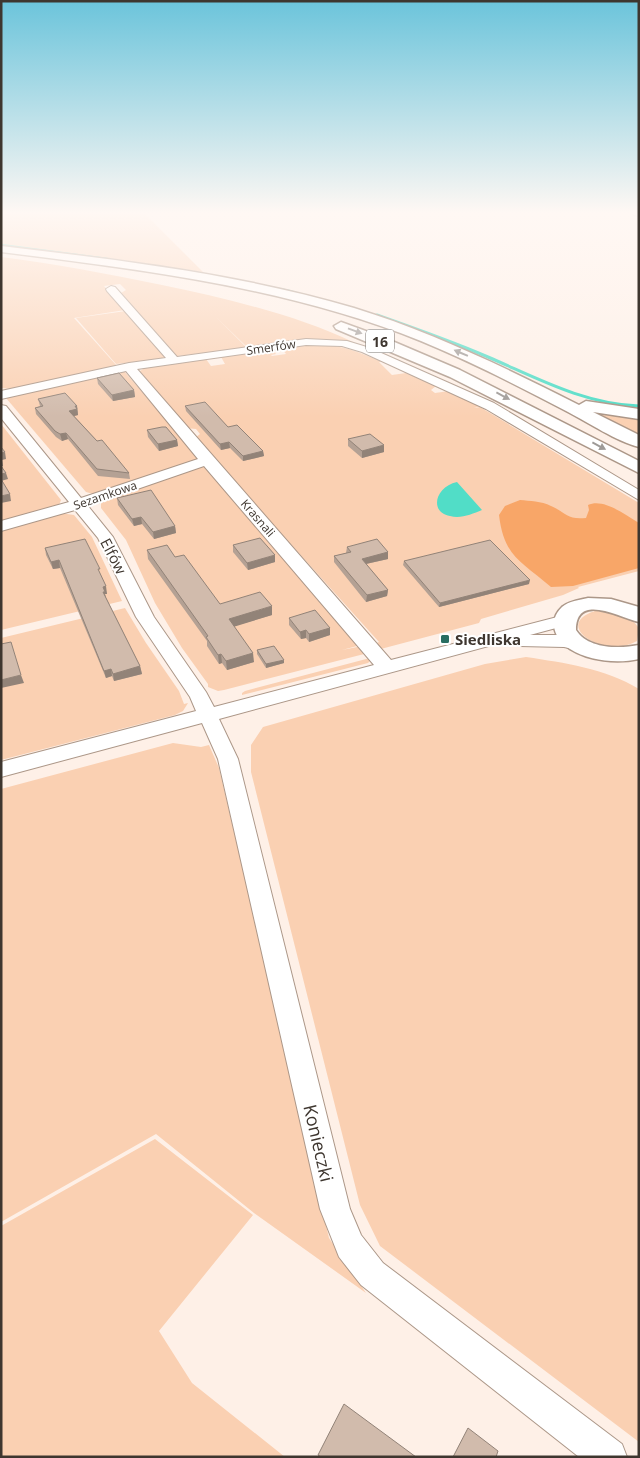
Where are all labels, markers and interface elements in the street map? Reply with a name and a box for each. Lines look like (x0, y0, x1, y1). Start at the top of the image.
one-way arrow (347, 328, 362, 335)
road number: 16 (366, 330, 394, 352)
street label: Smerfów (245, 335, 298, 359)
one-way arrow (454, 349, 468, 357)
one-way arrow (496, 392, 511, 400)
one-way arrow (592, 442, 605, 451)
street label: Sezamkowa (71, 476, 139, 514)
street label: Krasnali (237, 496, 279, 540)
street label: Elfów (96, 535, 132, 578)
place label: Siedliska (455, 629, 521, 649)
marker: Siedliska (439, 633, 451, 645)
street label: Konieczki (298, 1102, 340, 1184)

